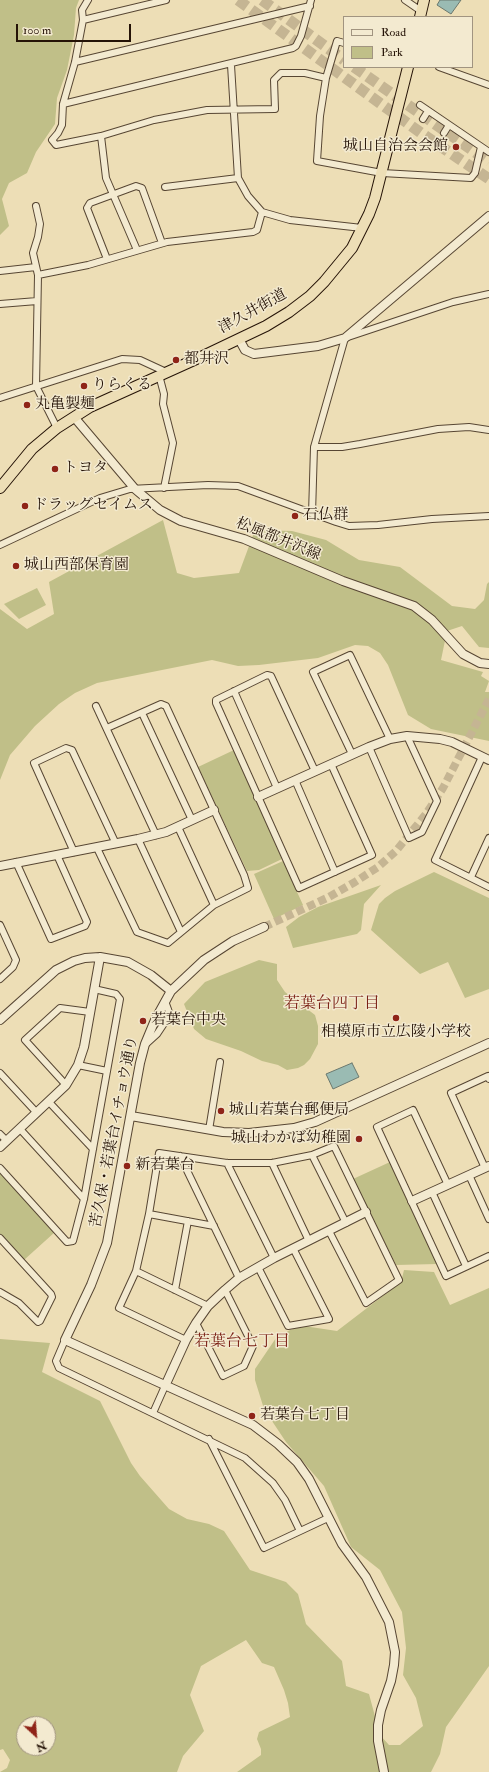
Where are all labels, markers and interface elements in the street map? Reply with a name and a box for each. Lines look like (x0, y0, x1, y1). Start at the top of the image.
scale bar (18, 16, 133, 42)
legend (343, 16, 473, 68)
text: 100 m (23, 23, 51, 38)
text: Road (381, 25, 406, 40)
text: Park (381, 45, 403, 60)
place label: 城山自治会会館 (343, 138, 448, 156)
marker: 城山自治会会館 (451, 142, 461, 152)
street label: 津久井街道 (216, 286, 290, 338)
place label: 都井沢 (184, 351, 229, 369)
marker: 都井沢 (171, 355, 181, 365)
place label: りらくる (92, 377, 152, 395)
marker: りらくる (79, 381, 89, 391)
place label: 丸亀製麺 (35, 396, 95, 414)
marker: 丸亀製麺 (22, 400, 32, 410)
place label: トヨタ (63, 460, 108, 478)
marker: トヨタ (50, 464, 60, 474)
place label: ドラッグセイムス (33, 497, 153, 515)
marker: ドラッグセイムス (20, 501, 30, 511)
place label: 石仏群 (303, 507, 348, 525)
marker: 石仏群 (290, 511, 300, 521)
street label: 松風都井沢線 (233, 515, 323, 565)
place label: 城山西部保育園 (24, 557, 129, 575)
marker: 城山西部保育園 (11, 561, 21, 571)
district label: 若葉台四丁目 (284, 995, 380, 1015)
place label: 若葉台中央 (151, 1012, 226, 1030)
marker: 相模原市立広陵小学校 (391, 1013, 401, 1023)
marker: 若葉台中央 (138, 1016, 148, 1026)
place label: 相模原市立広陵小学校 (321, 1024, 471, 1042)
street label: 苦久保・若葉台イチョウ通り (88, 1035, 142, 1229)
place label: 城山若葉台郵便局 (229, 1102, 349, 1120)
marker: 城山若葉台郵便局 (216, 1106, 226, 1116)
place label: 城山わかば幼稚園 (231, 1130, 351, 1148)
marker: 城山わかば幼稚園 (354, 1134, 364, 1144)
place label: 新若葉台 (135, 1157, 195, 1175)
marker: 新若葉台 (122, 1161, 132, 1171)
district label: 若葉台七丁目 (194, 1333, 290, 1353)
place label: 若葉台七丁目 (260, 1407, 350, 1425)
marker: 若葉台七丁目 (247, 1411, 257, 1421)
north arrow (16, 1716, 56, 1756)
text: N (34, 1738, 48, 1754)

